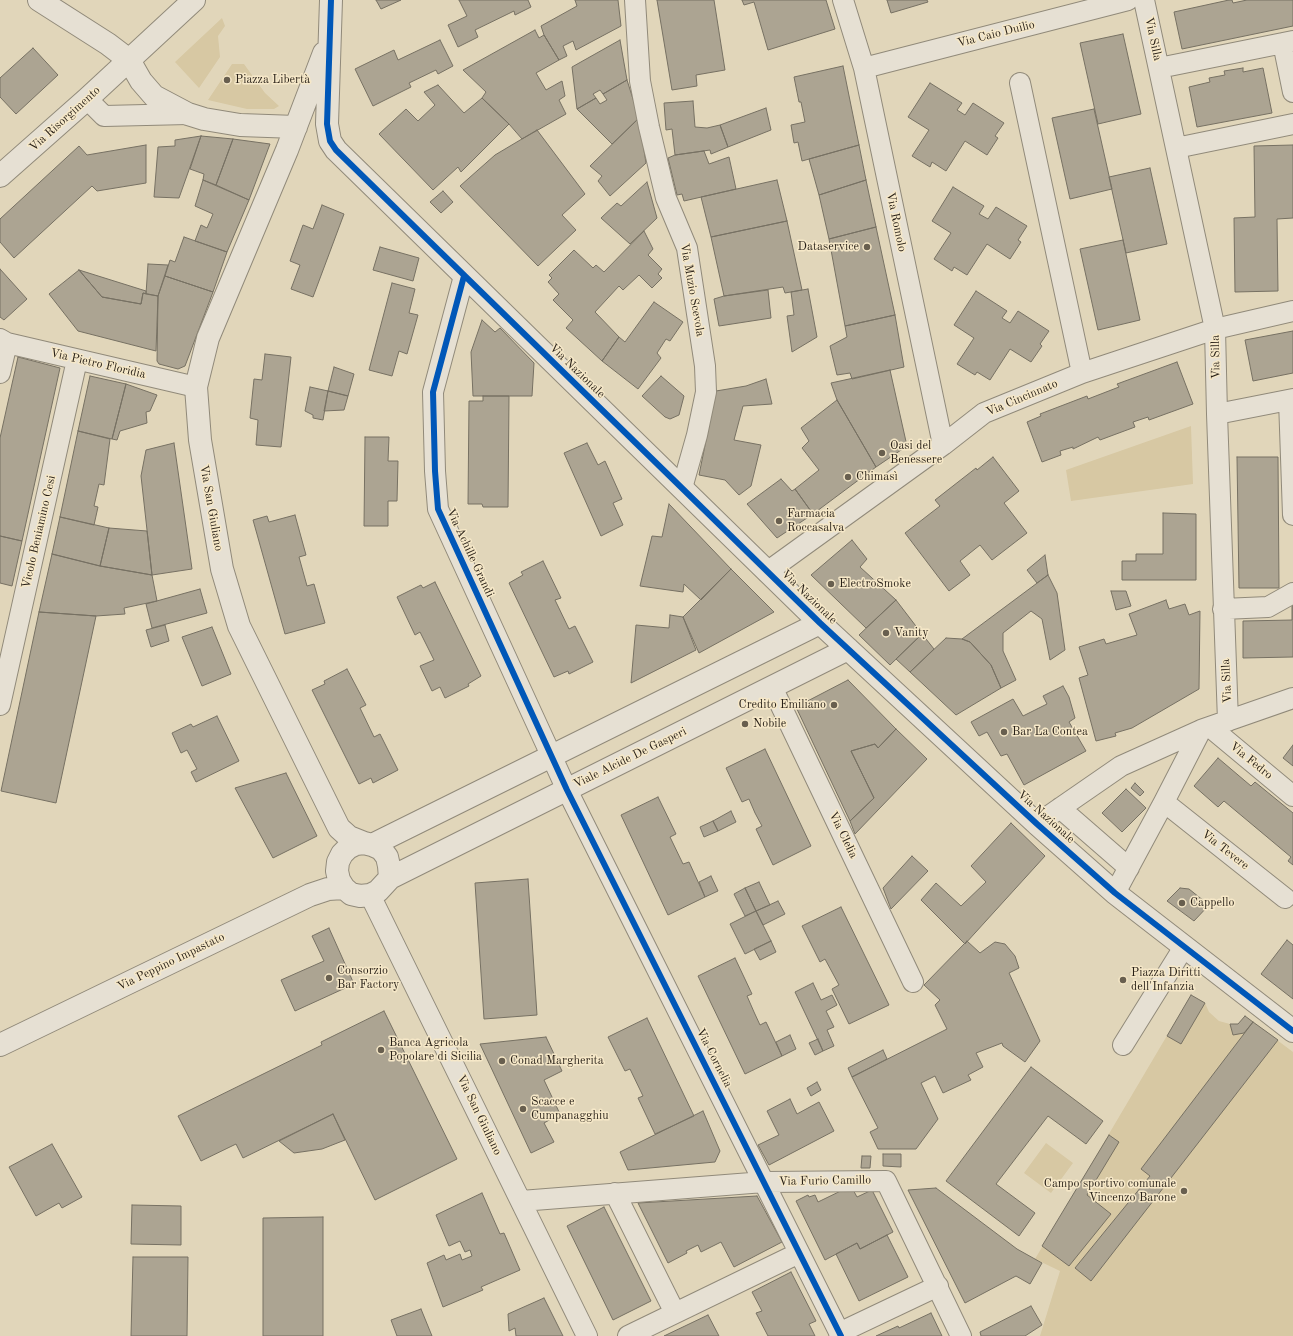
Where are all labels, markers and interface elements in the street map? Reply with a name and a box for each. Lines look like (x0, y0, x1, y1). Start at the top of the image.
street label: Via Silla (1141, 16, 1165, 62)
street label: Via Caio Duilio (956, 17, 1036, 51)
place label: Piazza Libertà (235, 73, 310, 87)
marker: Piazza Libertà (222, 75, 232, 85)
street label: Via Risorgimento (27, 83, 103, 155)
street label: Via Romolo (883, 191, 909, 253)
place label: Dataservice (798, 240, 859, 254)
street label: Via Muzio Scevola (677, 242, 707, 338)
marker: Dataservice (862, 242, 872, 252)
street label: Via Silla (1208, 335, 1224, 379)
street label: Via Nazionale (546, 341, 608, 401)
street label: Via Pietro Floridia (49, 346, 147, 382)
street label: Via Cincinnato (984, 376, 1060, 420)
place label: Oasi del Benessere (890, 439, 942, 467)
marker: Oasi del Benessere (877, 448, 887, 458)
street label: Via San Giuliano (196, 464, 226, 552)
place label: Chimasì (856, 470, 898, 484)
marker: Chimasì (843, 472, 853, 482)
street label: Vicolo Beniamino Cesi (19, 474, 59, 590)
street label: Via Achille Grandi (443, 506, 497, 600)
place label: Farmacia Roccasalva (787, 507, 844, 535)
marker: Farmacia Roccasalva (774, 516, 784, 526)
street label: Via Nazionale (778, 567, 840, 627)
place label: ElectroSmoke (839, 577, 911, 591)
marker: ElectroSmoke (826, 579, 836, 589)
place label: Vanity (894, 626, 929, 640)
marker: Vanity (881, 628, 891, 638)
street label: Via Silla (1219, 658, 1235, 704)
place label: Credito Emiliano (739, 698, 826, 712)
marker: Credito Emiliano (829, 700, 839, 710)
place label: Nobile (753, 717, 786, 731)
marker: Nobile (740, 719, 750, 729)
street label: Viale Alcide De Gasperi (571, 724, 689, 792)
place label: Bar La Contea (1012, 725, 1088, 739)
marker: Bar La Contea (999, 727, 1009, 737)
street label: Via Fedro (1227, 739, 1275, 783)
street label: Via Nazionale (1014, 788, 1078, 846)
street label: Via Clelia (825, 809, 861, 861)
street label: Via Tevere (1198, 827, 1252, 873)
place label: Cappello (1190, 896, 1234, 910)
marker: Cappello (1177, 898, 1187, 908)
street label: Via Peppino Impastato (115, 930, 227, 994)
place label: Consorzio Bar Factory (337, 964, 399, 992)
place label: Piazza Diritti dell'Infanzia (1131, 966, 1201, 994)
marker: Consorzio Bar Factory (324, 973, 334, 983)
marker: Piazza Diritti dell'Infanzia (1118, 975, 1128, 985)
street label: Via Cornelia (693, 1026, 735, 1090)
place label: Banca Agricola Popolare di Sicilia (389, 1036, 482, 1064)
marker: Banca Agricola Popolare di Sicilia (376, 1045, 386, 1055)
place label: Conad Margherita (510, 1054, 604, 1068)
marker: Conad Margherita (497, 1056, 507, 1066)
street label: Via San Giuliano (453, 1072, 505, 1158)
place label: Scacce e Cumpanagghiu (531, 1095, 609, 1123)
marker: Scacce e Cumpanagghiu (518, 1104, 528, 1114)
street label: Via Furio Camillo (779, 1173, 871, 1189)
place label: Campo sportivo comunale Vincenzo Barone (1044, 1177, 1176, 1205)
marker: Campo sportivo comunale Vincenzo Barone (1179, 1186, 1189, 1196)

